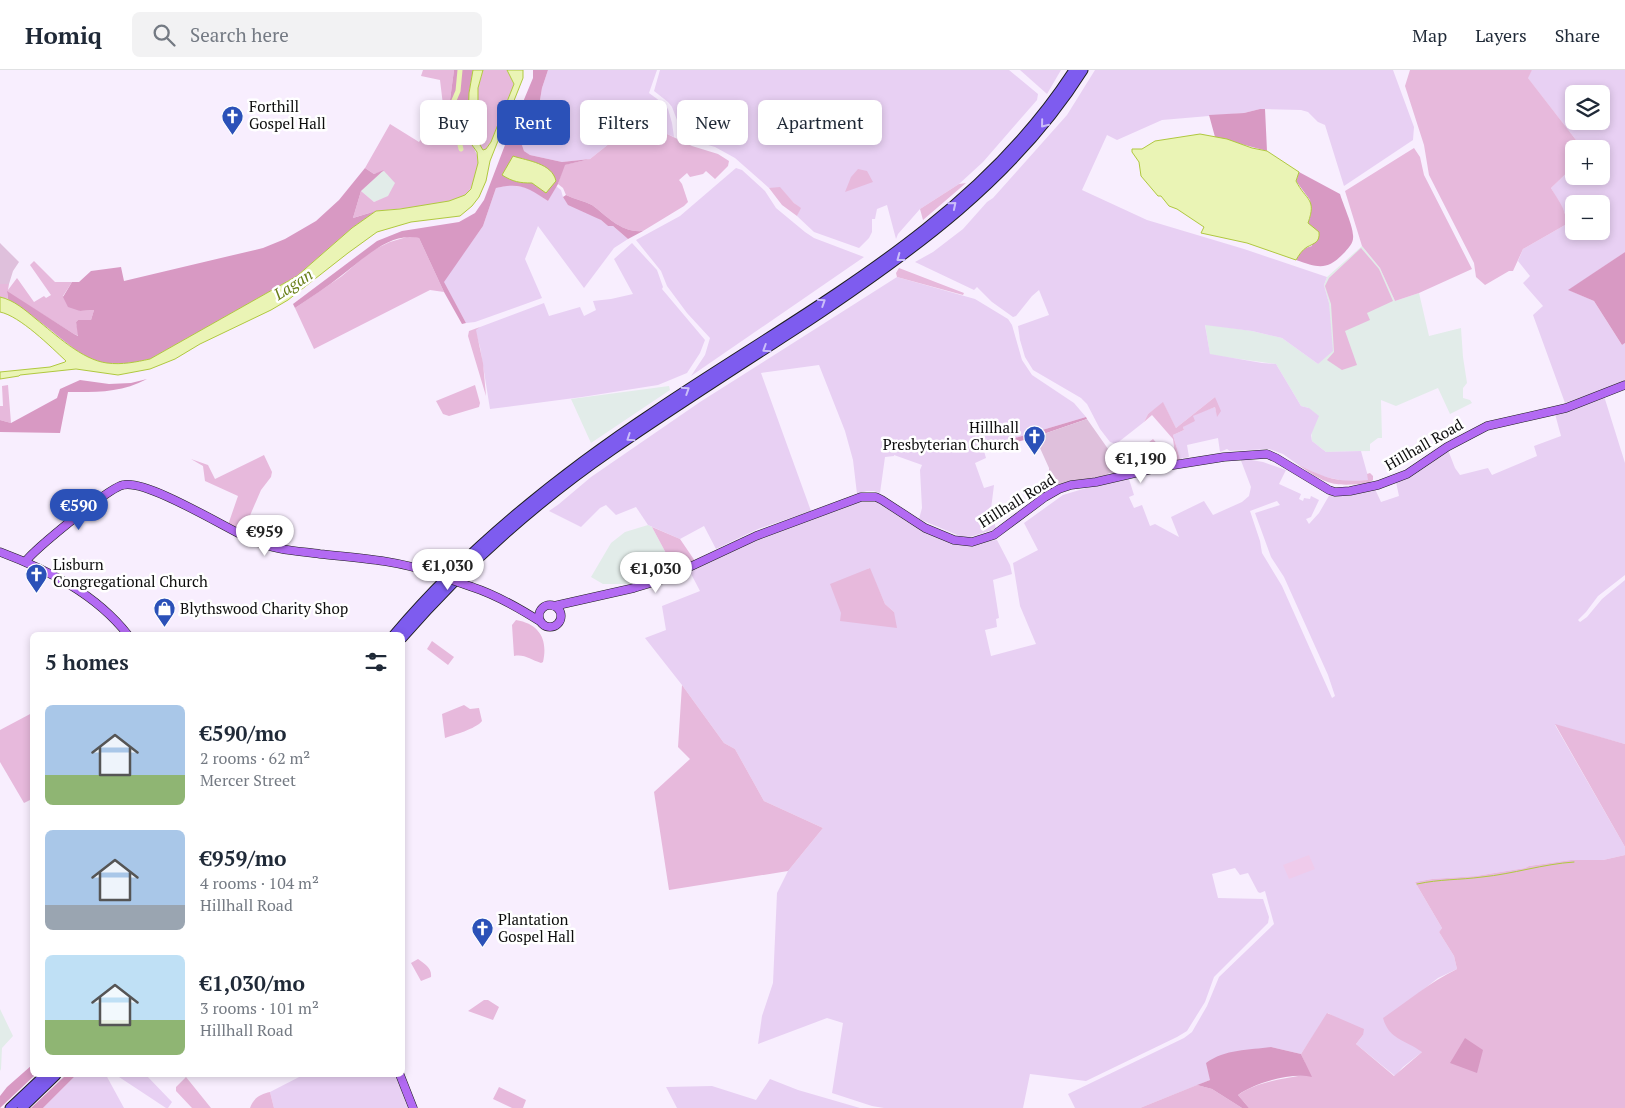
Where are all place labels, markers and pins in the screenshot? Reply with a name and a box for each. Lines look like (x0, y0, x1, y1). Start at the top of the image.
place label: Forthill Gospel Hall (249, 96, 326, 133)
church icon: Forthill Gospel Hall (221, 104, 245, 135)
place label: Hillhall Presbyterian Church (883, 417, 1019, 454)
church icon: Hillhall Presbyterian Church (1023, 425, 1047, 456)
pin: €1,190 (1100, 442, 1182, 484)
pin: €590 (49, 488, 109, 531)
pin: €959 (235, 514, 295, 557)
pin: €1,030 (407, 548, 489, 591)
pin: €1,030 (615, 552, 697, 594)
place label: Lisburn Congregational Church (53, 554, 208, 591)
church icon: Lisburn Congregational Church (25, 562, 49, 593)
shop icon: Blythswood Charity Shop (152, 597, 176, 628)
place label: Blythswood Charity Shop (180, 598, 348, 618)
place label: Plantation Gospel Hall (498, 909, 575, 946)
church icon: Plantation Gospel Hall (470, 917, 494, 948)

